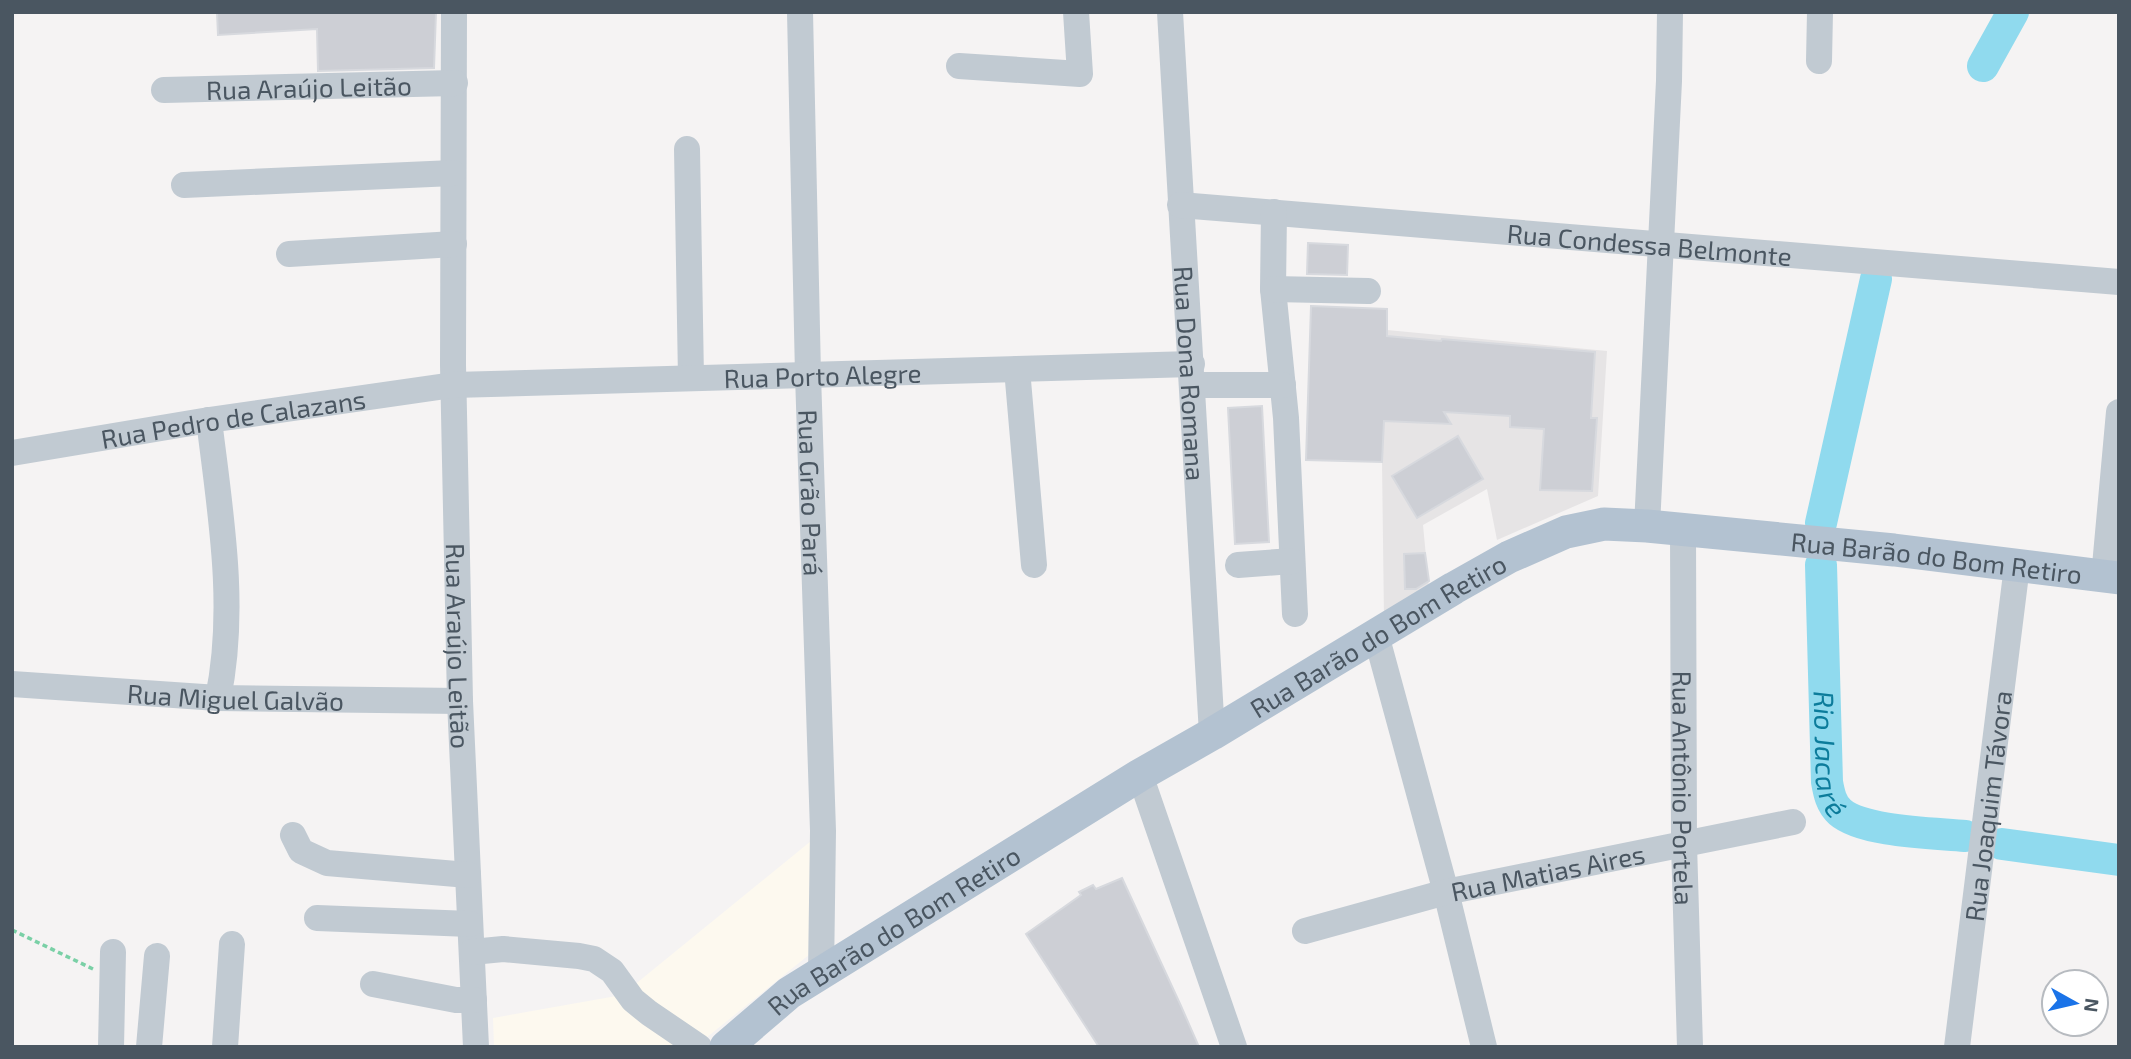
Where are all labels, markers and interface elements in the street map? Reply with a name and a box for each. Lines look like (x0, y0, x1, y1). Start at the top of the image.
street label: Rua Araújo Leitão (206, 69, 412, 104)
street label: Rua Condessa Belmonte (1506, 216, 1793, 271)
street label: Rua Dona Romana (1169, 265, 1213, 482)
street label: Rua Porto Alegre (723, 356, 922, 393)
street label: Rua Pedro de Calazans (98, 382, 368, 453)
street label: Rua Grão Pará (794, 409, 830, 577)
street label: Rua Barão do Bom Retiro (1789, 525, 2084, 589)
street label: Rua Araújo Leitão (441, 543, 478, 750)
street label: Rua Barão do Bom Retiro (1244, 547, 1511, 723)
street label: Rua Antônio Portela (1668, 671, 1701, 906)
street label: Rua Miguel Galvão (126, 676, 344, 715)
street label: Rua Joaquim Távora (1957, 689, 2017, 923)
water label: Rio Jacaré (1807, 690, 1854, 824)
street label: Rua Matias Aires (1448, 837, 1647, 906)
street label: Rua Barão do Bom Retiro (760, 838, 1025, 1021)
north arrow (2040, 968, 2110, 1038)
text: N (2080, 997, 2105, 1014)

